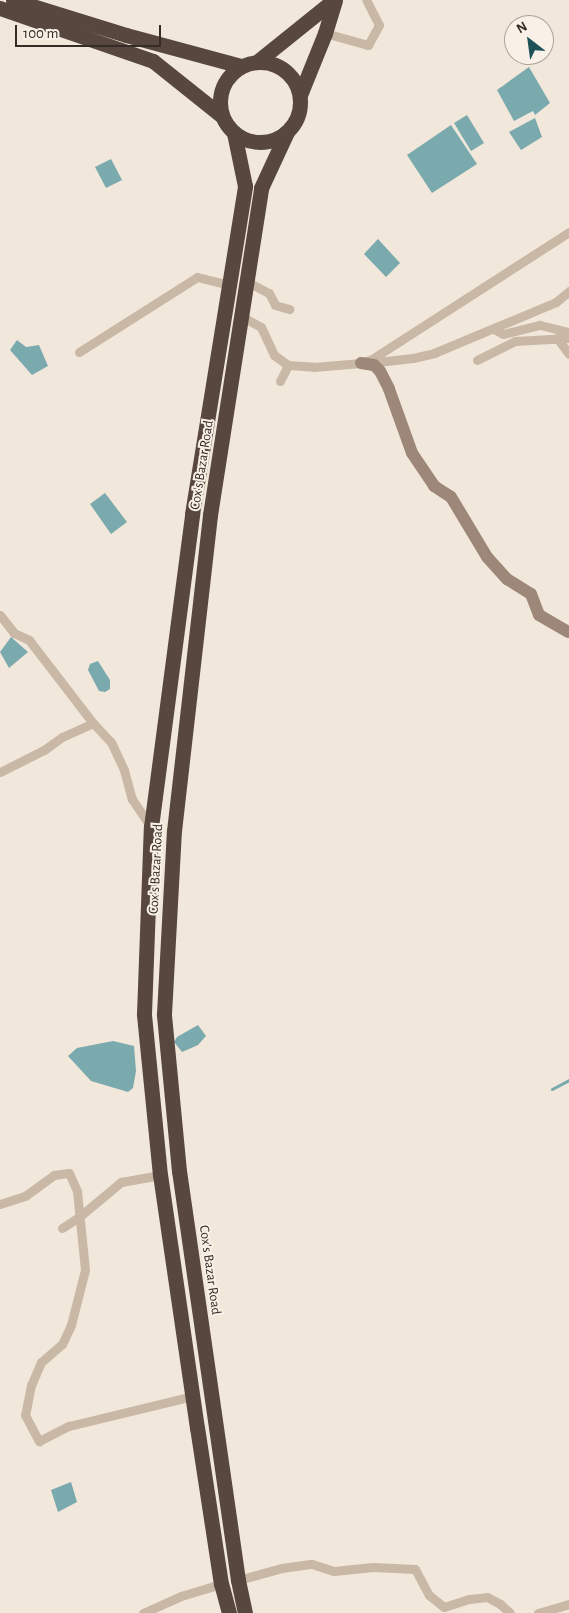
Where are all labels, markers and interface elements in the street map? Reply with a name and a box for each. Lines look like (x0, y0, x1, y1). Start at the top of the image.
scale bar (18, 15, 164, 47)
north arrow (504, 15, 554, 65)
text: N (514, 19, 530, 36)
text: 100 m (23, 26, 58, 41)
street label: Cox's Bazar Road (187, 419, 217, 511)
street label: Cox's Bazar Road (145, 823, 167, 915)
street label: Cox's Bazar Road (195, 1224, 225, 1316)

